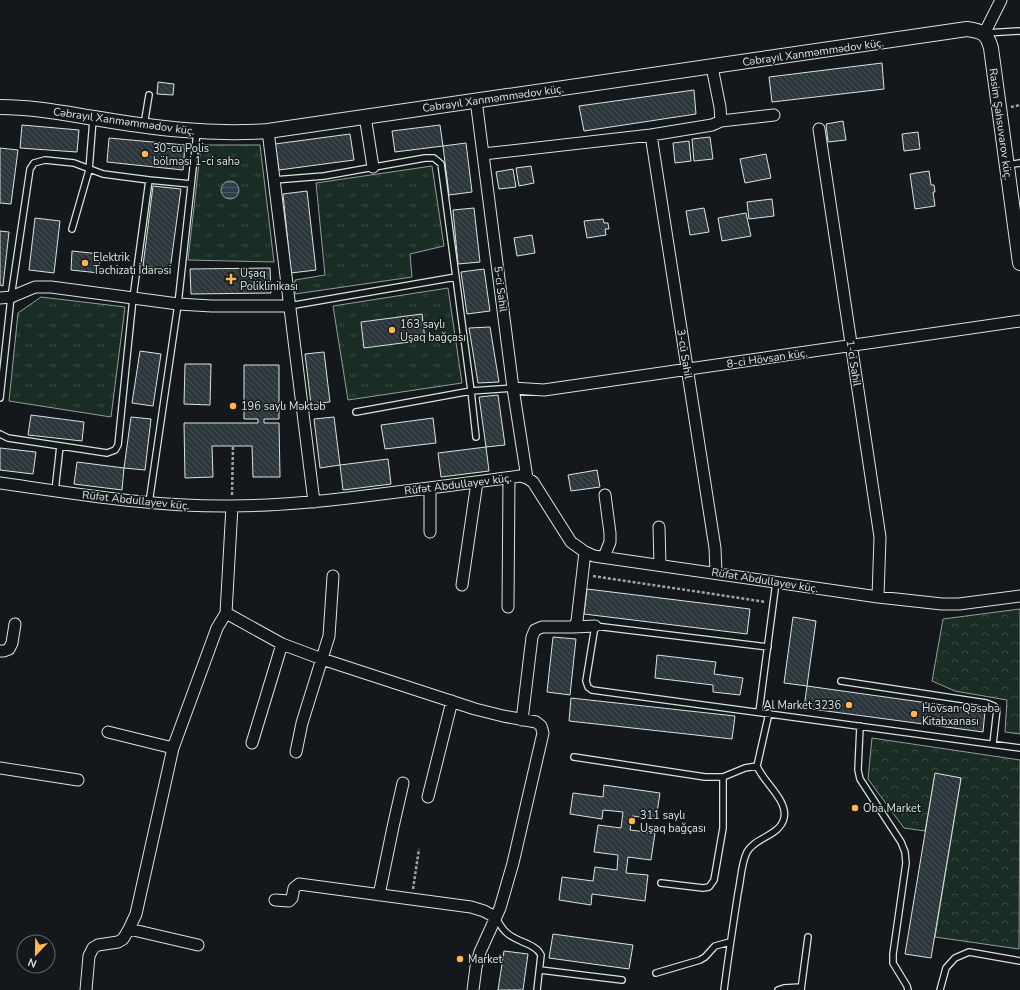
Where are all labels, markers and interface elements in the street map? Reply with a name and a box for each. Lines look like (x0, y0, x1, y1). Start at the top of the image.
street label: Cəbrayıl Xanməmmədov küç. (741, 35, 885, 70)
street label: Rasim Şahsuvarov küç. (985, 67, 1016, 181)
street label: Cəbrayıl Xanməmmədov küç. (421, 81, 565, 116)
street label: Cəbrayıl Xanməmmədov küç. (52, 104, 196, 139)
place label: 30-cu Polis bölməsi 1-ci sahə (153, 141, 240, 169)
marker: 30-cu Polis bölməsi 1-ci sahə (140, 149, 150, 159)
place label: Elektrik Təchizatı İdarəsi (93, 250, 171, 278)
marker: Elektrik Təchizatı İdarəsi (80, 258, 90, 268)
street label: 5-ci Sahil (490, 265, 511, 314)
place label: Uşaq Poliklinikası (240, 266, 298, 294)
marker: Uşaq Poliklinikası (225, 273, 237, 285)
place label: 163 saylı Uşaq bağçası (400, 317, 466, 345)
marker: 163 saylı Uşaq bağçası (387, 325, 397, 335)
street label: 3-cü Sahil (673, 328, 696, 381)
street label: 1-ci Sahil (842, 339, 865, 388)
street label: 8-ci Hövsan küç. (726, 345, 808, 372)
place label: 196 saylı Məktəb (241, 399, 326, 414)
marker: 196 saylı Məktəb (228, 401, 238, 411)
street label: Rüfət Abdullayev küç. (404, 470, 513, 499)
street label: Rüfət Abdullayev küç. (81, 487, 190, 514)
street label: Rüfət Abdullayev küç. (710, 565, 819, 596)
place label: Al Market 3236 (763, 698, 841, 713)
marker: Al Market 3236 (844, 700, 854, 710)
place label: Hövsan Qəsəbə Kitabxanası (922, 701, 1000, 729)
marker: Hövsan Qəsəbə Kitabxanası (909, 709, 919, 719)
place label: Oba Market (863, 801, 921, 816)
marker: Oba Market (850, 803, 860, 813)
place label: 311 saylı Uşaq bağçası (640, 808, 706, 836)
marker: 311 saylı Uşaq bağçası (627, 816, 637, 826)
north arrow (16, 934, 56, 974)
place label: Market (468, 952, 502, 967)
text: N (26, 954, 39, 971)
marker: Market (455, 954, 465, 964)

